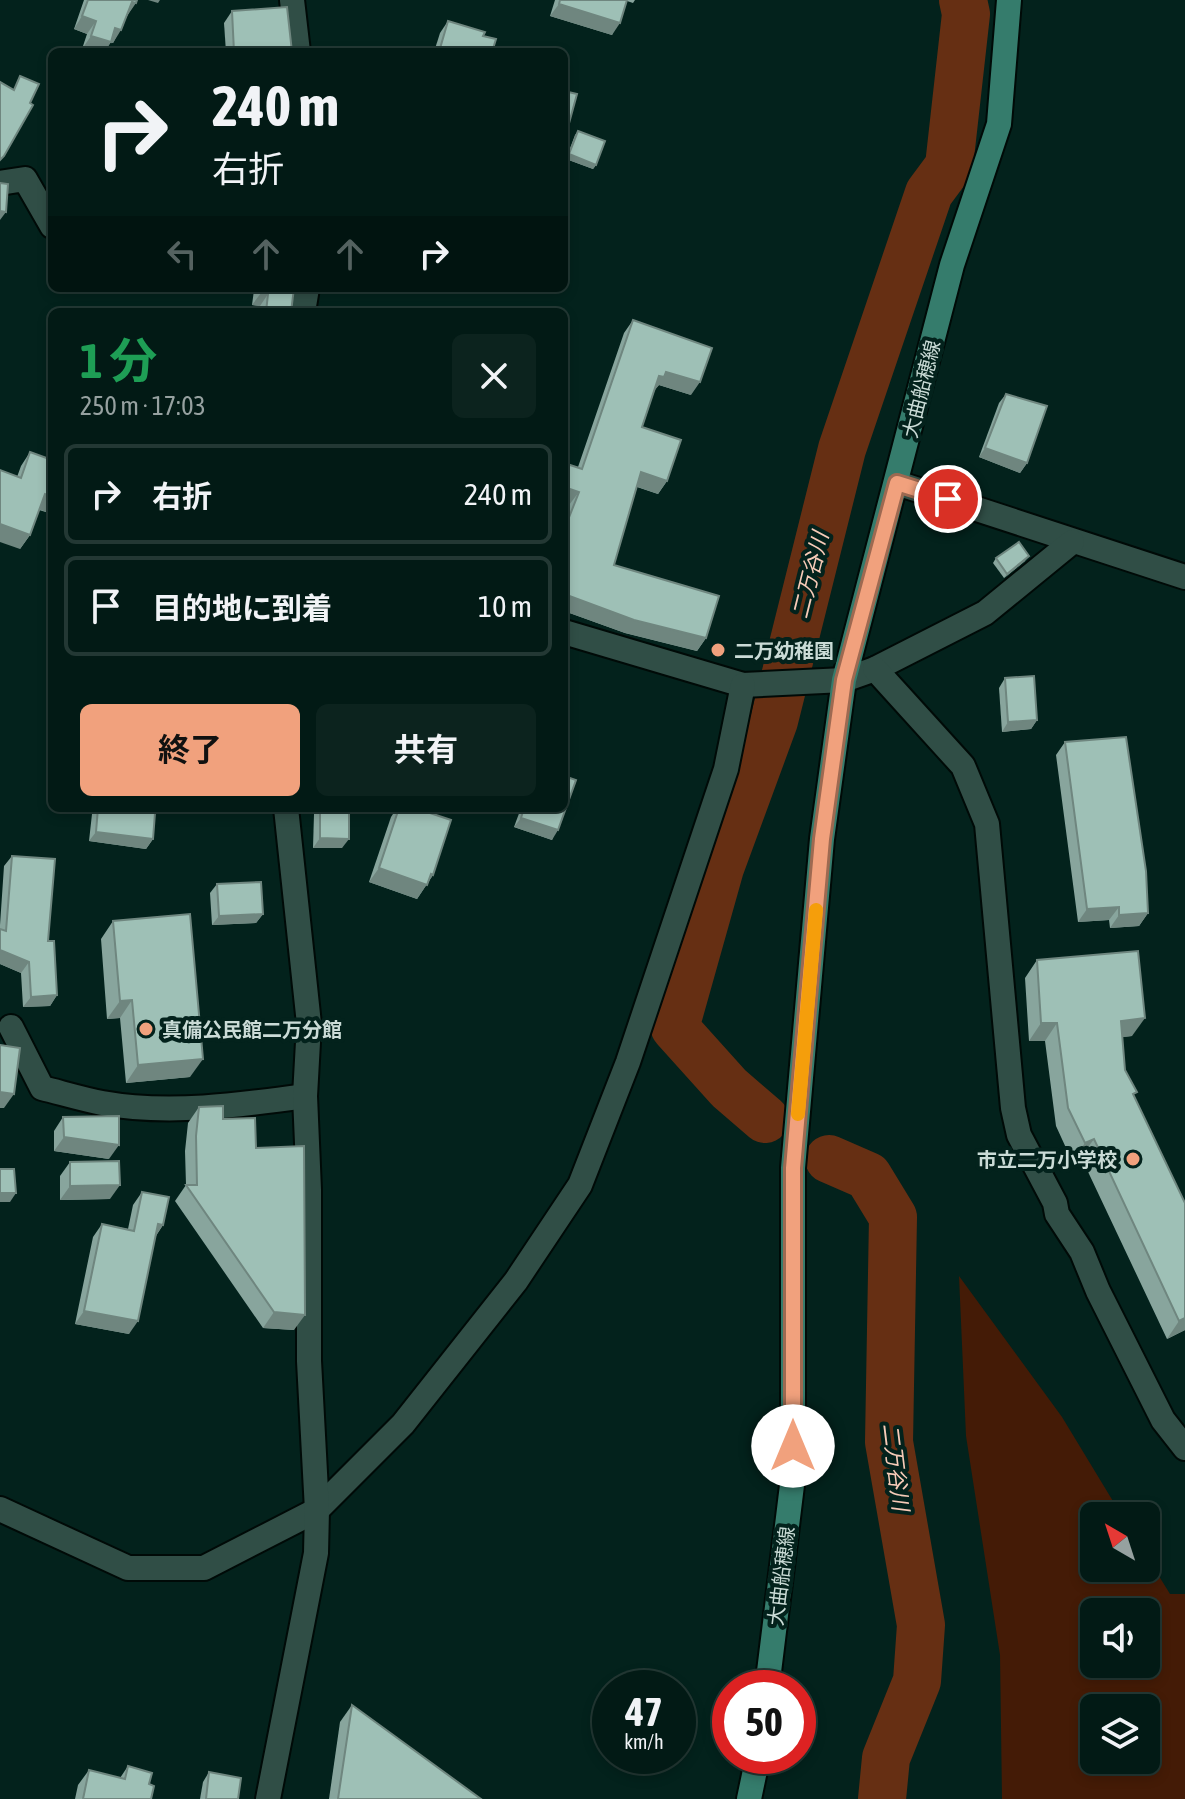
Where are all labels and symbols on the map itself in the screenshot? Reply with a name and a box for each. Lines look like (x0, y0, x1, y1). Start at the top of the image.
street label: 大曲船穂線 (898, 338, 944, 440)
pin (914, 465, 982, 533)
water label: 二万谷川 (787, 527, 834, 621)
place label: 二万幼稚園 (734, 639, 834, 662)
marker: 二万幼稚園 (709, 641, 727, 659)
place label: 真備公民館二万分館 (162, 1018, 342, 1041)
marker: 真備公民館二万分館 (137, 1020, 155, 1038)
place label: 市立二万小学校 (977, 1148, 1117, 1171)
marker: 市立二万小学校 (1124, 1150, 1142, 1168)
position arrow (751, 1404, 835, 1488)
water label: 二万谷川 (878, 1422, 915, 1514)
north arrow (1080, 1502, 1160, 1582)
street label: 大曲船穂線 (763, 1525, 799, 1627)
speed limit sign: 50 (712, 1670, 816, 1774)

